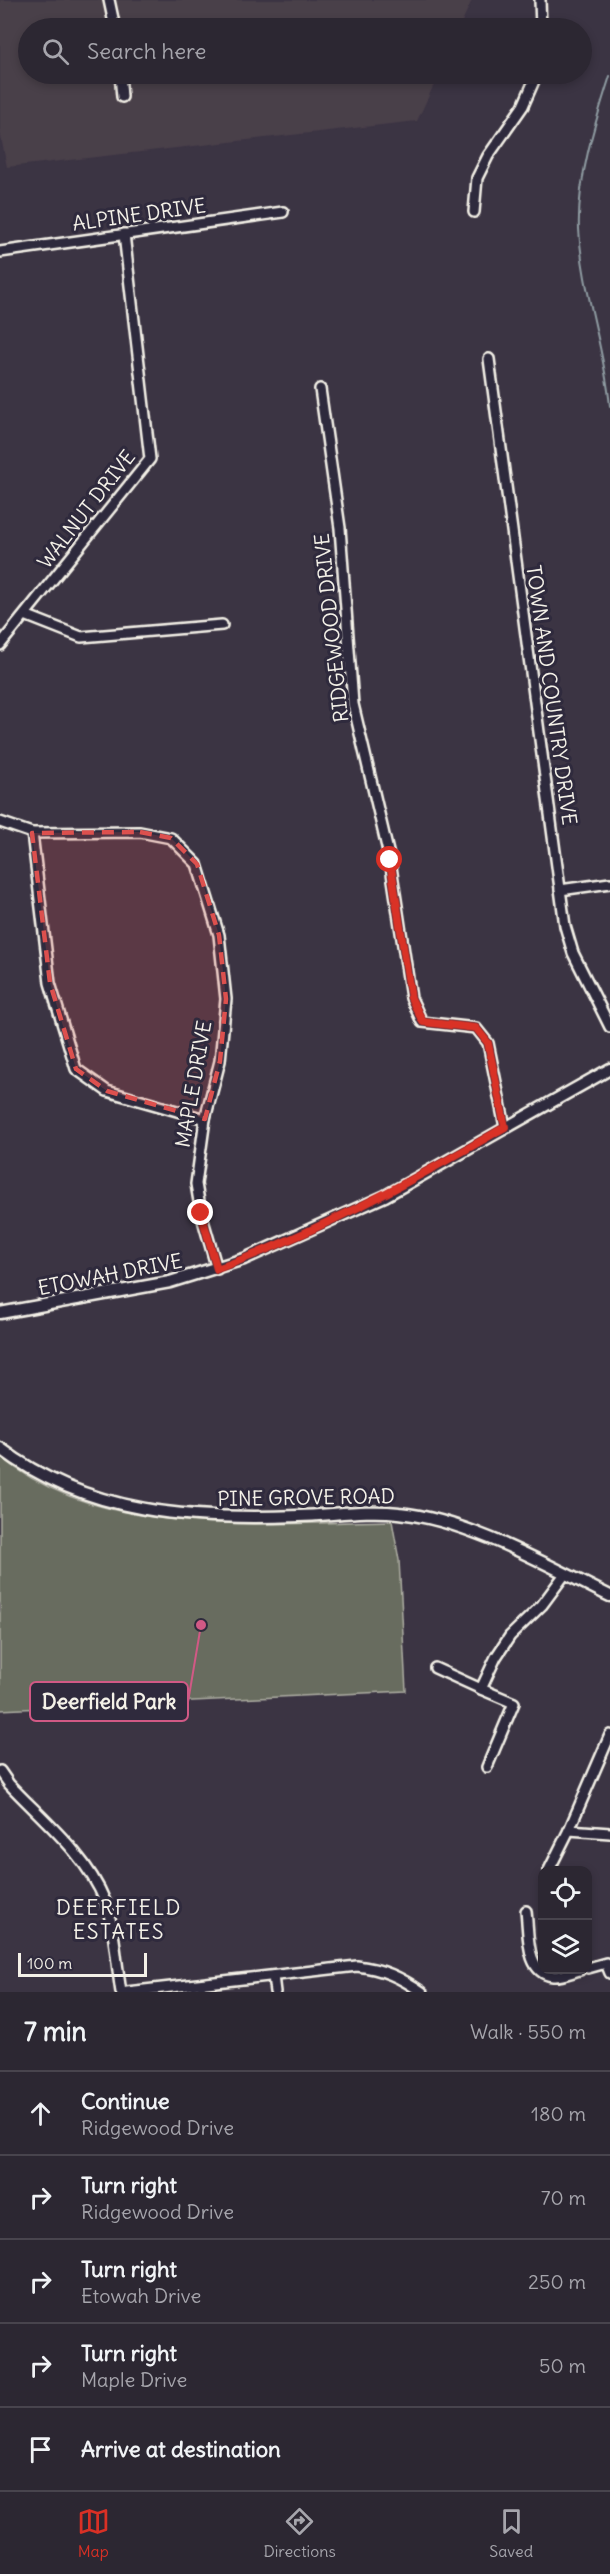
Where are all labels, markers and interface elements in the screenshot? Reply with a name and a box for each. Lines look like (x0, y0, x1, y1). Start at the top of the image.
search box (18, 18, 592, 84)
icon: search (39, 35, 72, 68)
text: Search here (87, 37, 206, 65)
street label: ALPINE DRIVE (71, 192, 207, 236)
street label: WALNUT DRIVE (32, 445, 140, 573)
street label: RIDGEWOOD DRIVE (309, 532, 353, 724)
street label: TOWN AND COUNTRY DRIVE (521, 563, 583, 827)
route start (376, 846, 402, 872)
street label: MAPLE DRIVE (170, 1019, 216, 1149)
route end (187, 1199, 213, 1225)
street label: ETOWAH DRIVE (36, 1248, 184, 1300)
street label: PINE GROVE ROAD (217, 1483, 395, 1511)
callout: Deerfield Park (30, 1682, 188, 1721)
text: Deerfield Park (42, 1688, 176, 1715)
map controls (538, 1866, 592, 1974)
button: locate (538, 1866, 592, 1920)
district label: DEERFIELD ESTATES (56, 1894, 182, 1945)
button: layers (538, 1920, 592, 1974)
scale bar (18, 1950, 147, 1978)
text: 100 m (27, 1953, 72, 1973)
text: 7 min (24, 2015, 87, 2048)
text: Walk · 550 m (470, 2019, 586, 2044)
text: Continue (81, 2087, 170, 2115)
icon: ahead (24, 2097, 57, 2130)
text: 180 m (531, 2101, 586, 2126)
text: Ridgewood Drive (81, 2115, 234, 2140)
text: Turn right (81, 2171, 177, 2199)
icon: right (24, 2181, 57, 2214)
text: 70 m (541, 2185, 586, 2210)
text: Ridgewood Drive (81, 2199, 234, 2224)
text: Turn right (81, 2255, 177, 2283)
icon: right (24, 2265, 57, 2298)
text: 250 m (528, 2269, 586, 2294)
text: Etowah Drive (81, 2283, 201, 2308)
text: Turn right (81, 2339, 177, 2367)
icon: right (24, 2349, 57, 2382)
text: 50 m (539, 2353, 586, 2378)
text: Maple Drive (81, 2367, 187, 2392)
icon: arrive (24, 2433, 57, 2466)
text: Arrive at destination (81, 2435, 281, 2463)
tab: Map (77, 2505, 110, 2561)
tab: Directions (263, 2505, 336, 2561)
tab: Saved (489, 2505, 533, 2561)

